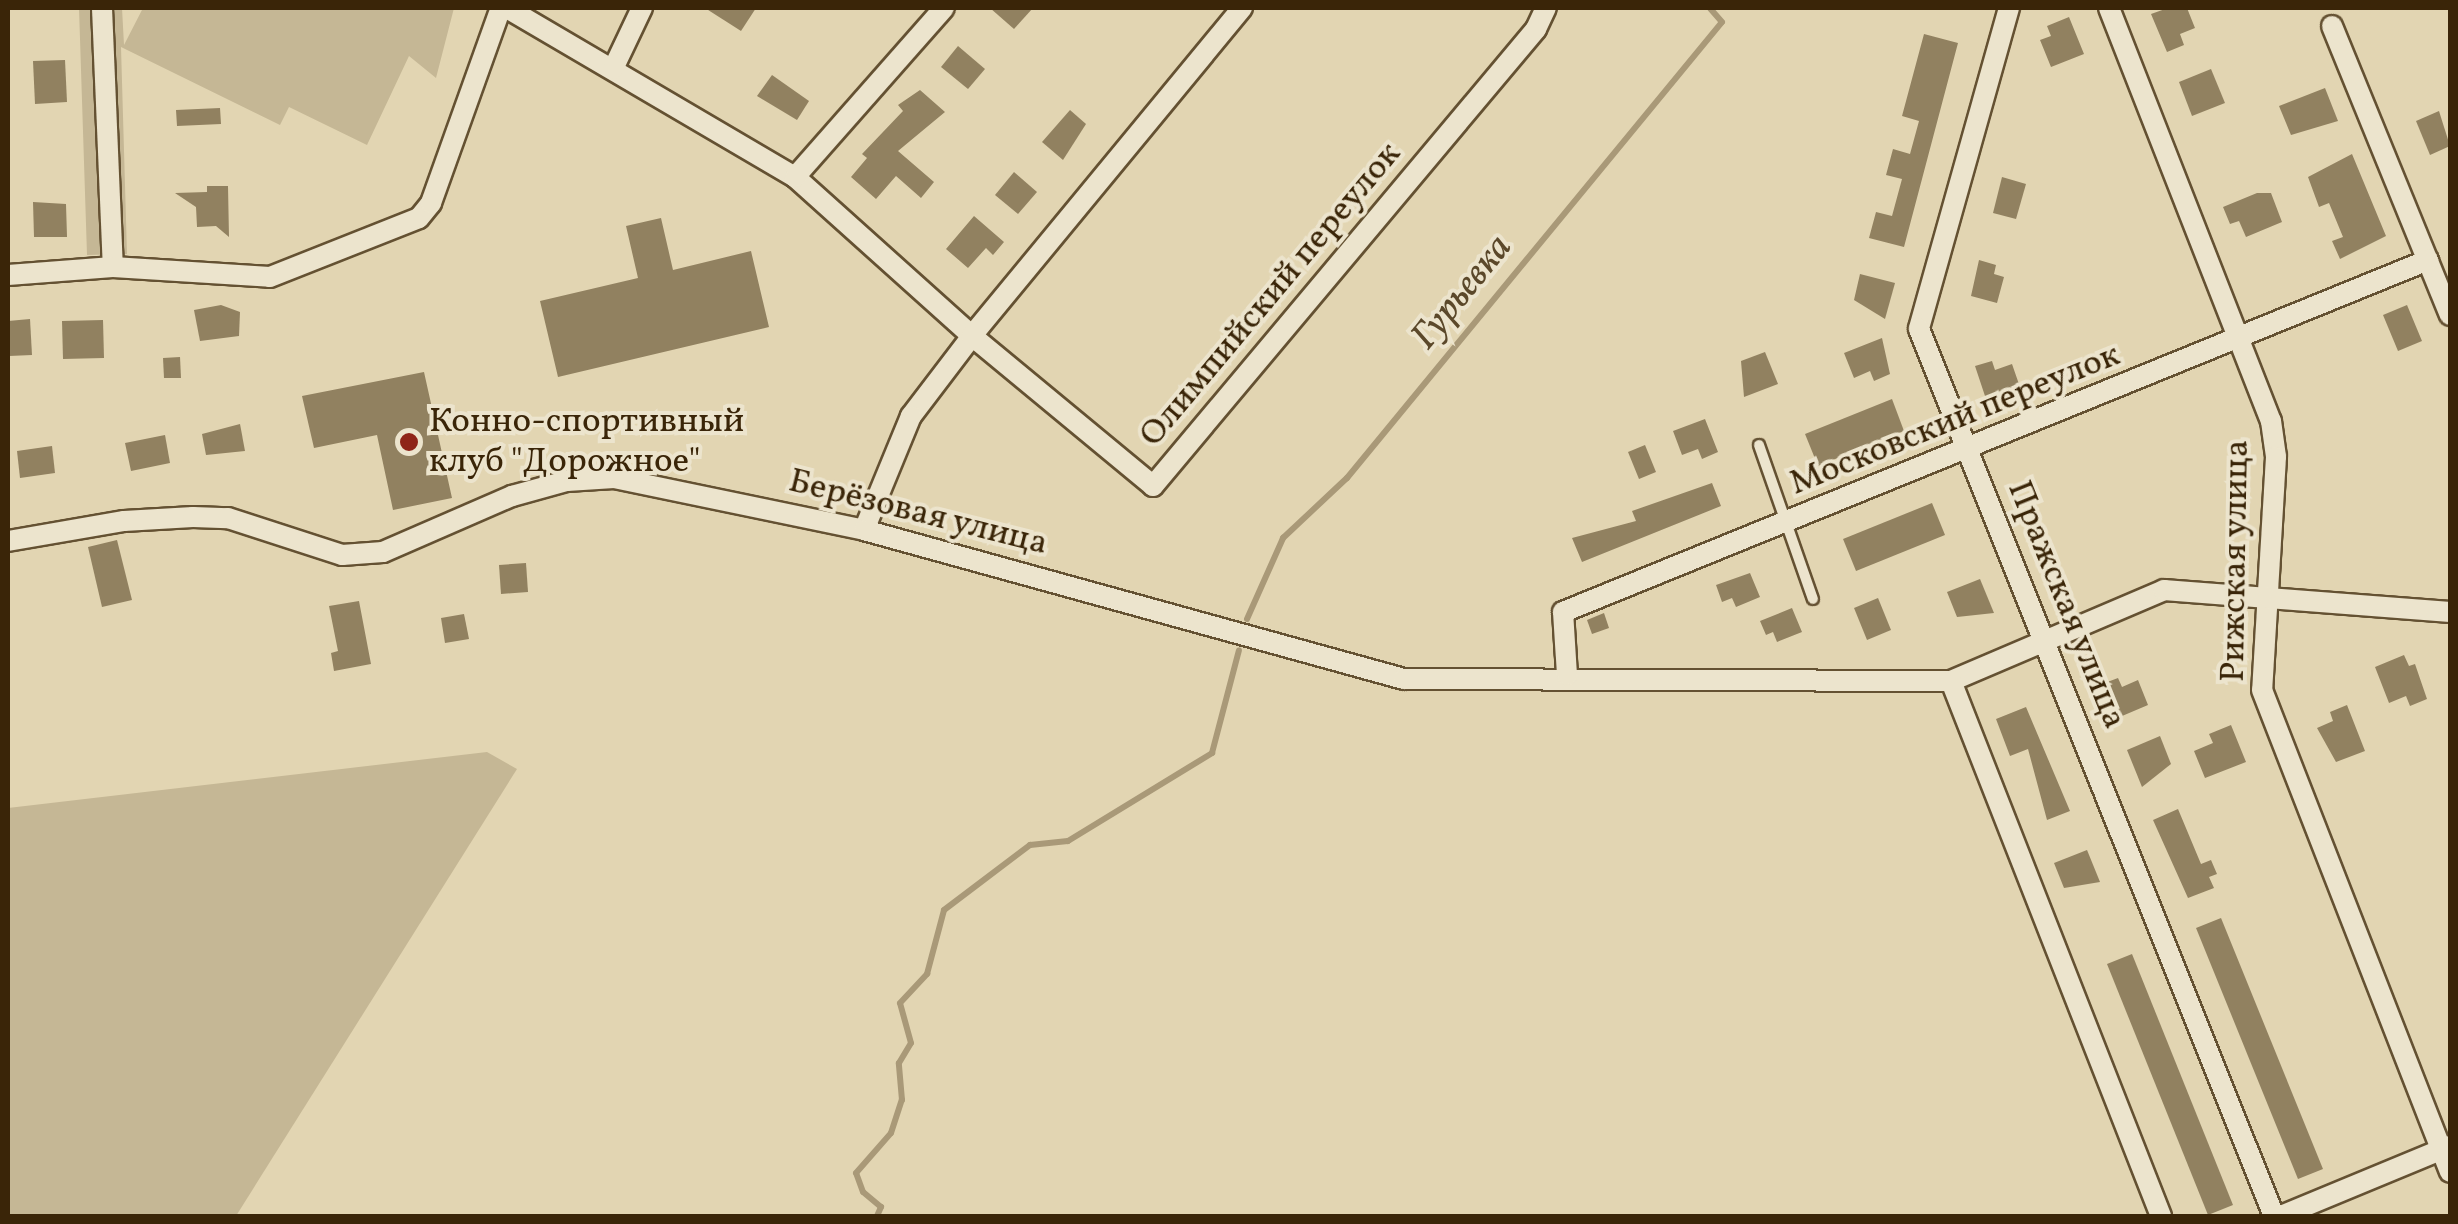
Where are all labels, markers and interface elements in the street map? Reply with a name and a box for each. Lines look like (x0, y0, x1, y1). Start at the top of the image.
street label: Олимпийский переулок (1131, 134, 1411, 456)
water label: Гурьевка (1403, 226, 1523, 360)
street label: Московский переулок (1784, 335, 2126, 505)
place label: Конно-спортивный клуб "Дорожное" (429, 401, 744, 483)
marker: Конно-спортивный клуб "Дорожное" (398, 431, 420, 453)
street label: Рижская улица (2213, 439, 2259, 683)
street label: Берёзовая улица (784, 460, 1052, 566)
street label: Пражская улица (1997, 474, 2135, 736)

